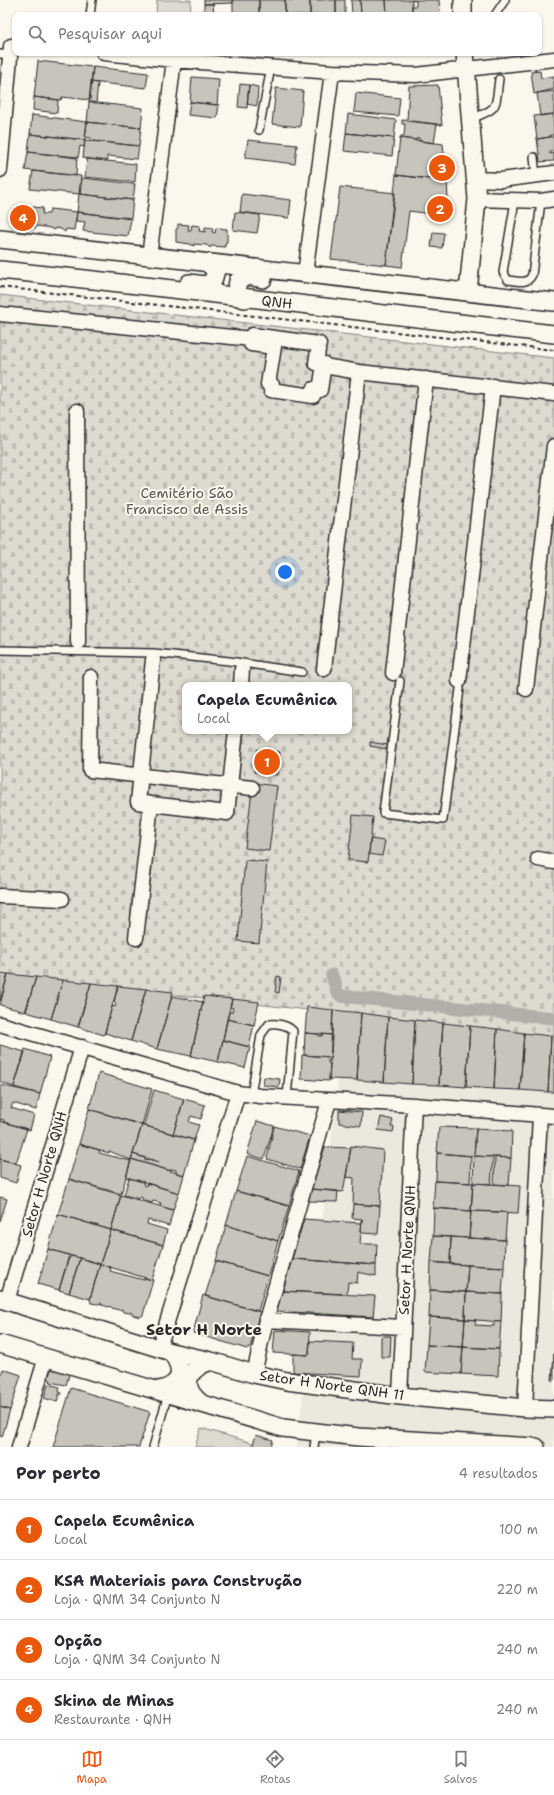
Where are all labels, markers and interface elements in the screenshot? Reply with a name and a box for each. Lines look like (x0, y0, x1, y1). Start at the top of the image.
search box (12, 12, 542, 56)
icon: search (26, 23, 48, 45)
text: Pesquisar aqui (58, 24, 162, 44)
pin: 3 (429, 153, 455, 183)
pin: 2 (427, 194, 453, 224)
pin: 4 (10, 203, 36, 233)
street label: QNH (261, 291, 293, 313)
park label: Cemitério São Francisco de Assis (126, 484, 248, 518)
your location (275, 562, 295, 582)
popup (182, 682, 352, 734)
text: Capela Ecumênica (197, 690, 337, 710)
text: Local (197, 710, 230, 727)
pin: 1 (254, 747, 280, 777)
street label: Setor H Norte QNH (17, 1109, 71, 1239)
street label: Setor H Norte QNH (395, 1185, 419, 1315)
district label: Setor H Norte (146, 1319, 262, 1340)
street label: Setor H Norte QNH 11 (258, 1366, 406, 1404)
text: Por perto (16, 1462, 101, 1484)
text: 4 resultados (459, 1465, 538, 1482)
text: Capela Ecumênica (54, 1511, 194, 1531)
text: 1 (26, 1521, 32, 1538)
text: 100 m (499, 1521, 538, 1538)
text: Local (54, 1531, 87, 1548)
text: KSA Materiais para Construção (54, 1571, 302, 1591)
text: 2 (24, 1581, 34, 1598)
text: 220 m (496, 1581, 538, 1598)
text: Loja · QNM 34 Conjunto N (54, 1591, 220, 1608)
text: Opção (54, 1631, 102, 1651)
text: 3 (24, 1641, 34, 1658)
text: 240 m (496, 1641, 538, 1658)
text: Loja · QNM 34 Conjunto N (54, 1651, 220, 1668)
text: Skina de Minas (54, 1691, 174, 1711)
text: 4 (24, 1701, 34, 1718)
text: 240 m (496, 1701, 538, 1718)
text: Restaurante · QNH (54, 1711, 172, 1728)
tab: Mapa (77, 1748, 107, 1787)
tab: Rotas (260, 1748, 291, 1787)
tab: Salvos (444, 1748, 477, 1787)

